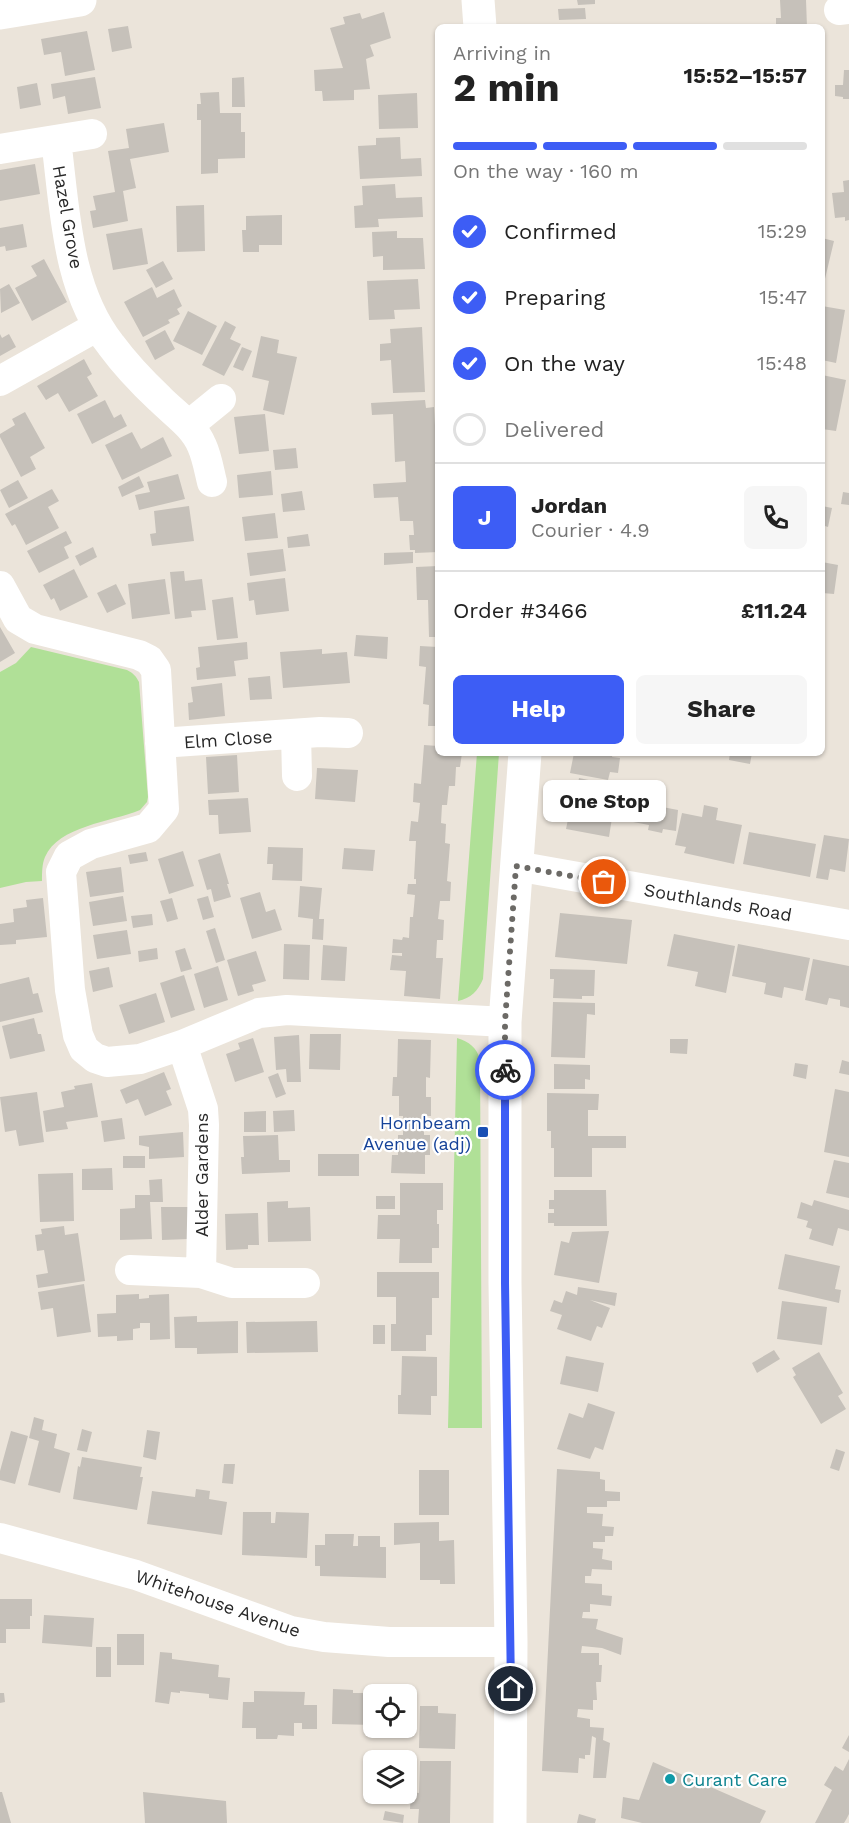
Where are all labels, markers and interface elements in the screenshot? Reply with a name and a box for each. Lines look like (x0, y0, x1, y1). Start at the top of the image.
text: Arriving in (453, 41, 551, 65)
text: 15:52–15:57 (683, 63, 807, 88)
text: 2 min (453, 65, 560, 110)
text: On the way · 160 m (453, 159, 638, 183)
street label: Hazel Grove (49, 164, 87, 270)
icon: check (453, 215, 486, 248)
text: Confirmed (504, 219, 617, 244)
text: 15:29 (758, 219, 807, 243)
icon: check (453, 281, 486, 314)
text: Preparing (504, 285, 605, 310)
text: 15:47 (759, 285, 807, 309)
icon: check (453, 347, 486, 380)
text: On the way (504, 351, 625, 376)
text: 15:48 (757, 351, 807, 375)
text: Delivered (504, 417, 604, 442)
button: phone (744, 486, 807, 549)
text: Jordan (531, 493, 607, 518)
text: J (478, 505, 491, 530)
text: Courier · 4.9 (531, 518, 650, 542)
text: Order #3466 (453, 598, 588, 623)
text: £11.24 (741, 598, 807, 623)
button: Help (453, 675, 624, 744)
button: Share (636, 675, 807, 744)
street label: Elm Close (183, 725, 273, 753)
callout: One Stop (542, 780, 666, 822)
text: One Stop (559, 789, 650, 813)
pin (578, 856, 629, 907)
icon: bag (587, 865, 620, 898)
street label: Southlands Road (642, 879, 794, 925)
courier (475, 1040, 535, 1100)
icon: bike (489, 1054, 522, 1087)
place label: Hornbeam Avenue (adj) (363, 1112, 471, 1154)
street label: Alder Gardens (191, 1113, 212, 1237)
marker: Hornbeam Avenue (adj) (476, 1125, 490, 1139)
street label: Whitehouse Avenue (133, 1565, 303, 1641)
pin (485, 1663, 536, 1714)
icon: home (494, 1672, 527, 1705)
map controls (363, 1684, 417, 1804)
button: locate (363, 1684, 417, 1738)
button: layers (363, 1750, 417, 1804)
place label: Curant Care (682, 1769, 787, 1790)
marker: Curant Care (663, 1772, 677, 1786)

